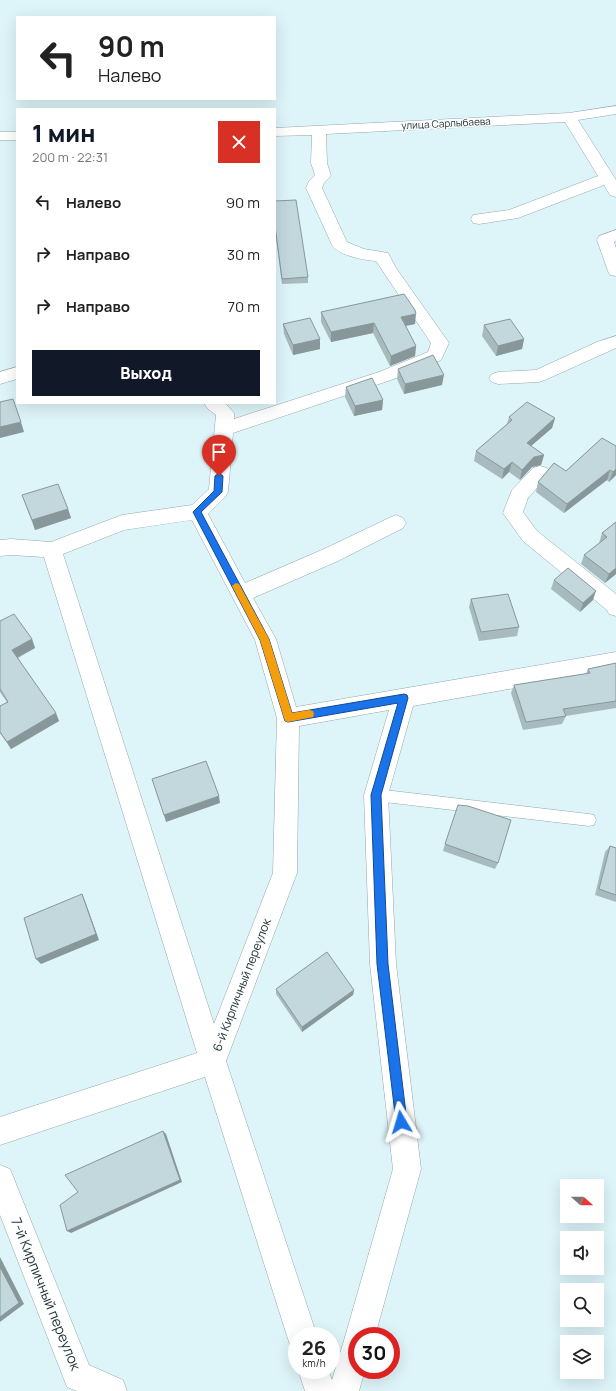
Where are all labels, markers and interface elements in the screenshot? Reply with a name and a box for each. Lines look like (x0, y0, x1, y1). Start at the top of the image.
text: 90 m (98, 27, 165, 65)
icon: left (32, 32, 84, 84)
text: Налево (98, 63, 162, 87)
street label: улица Сарлыбаева (401, 114, 491, 132)
text: 1 мин (32, 116, 95, 149)
button: close (218, 121, 260, 163)
text: 200 m · 22:31 (32, 148, 108, 166)
icon: left (32, 191, 54, 213)
text: Налево (66, 192, 121, 213)
text: 90 m (226, 192, 260, 213)
icon: right (32, 243, 54, 265)
text: Направо (66, 244, 130, 265)
text: 30 m (227, 244, 260, 265)
icon: right (32, 295, 54, 317)
text: Направо (66, 296, 130, 317)
text: 70 m (228, 296, 260, 317)
button: Выход (32, 350, 260, 396)
pin (202, 435, 236, 476)
icon: arrive (208, 441, 230, 463)
street label: 6-й Кирпичный переулок (208, 915, 275, 1054)
position arrow (380, 1101, 422, 1143)
north arrow (560, 1179, 604, 1223)
map controls (560, 1179, 604, 1379)
street label: 7-й Кирпичный переулок (7, 1215, 86, 1374)
button: sound (560, 1231, 604, 1275)
button: search (560, 1283, 604, 1327)
speed limit sign: 30 (348, 1327, 400, 1379)
text: 26 (302, 1334, 326, 1361)
button: layers (560, 1335, 604, 1379)
text: km/h (302, 1356, 326, 1370)

